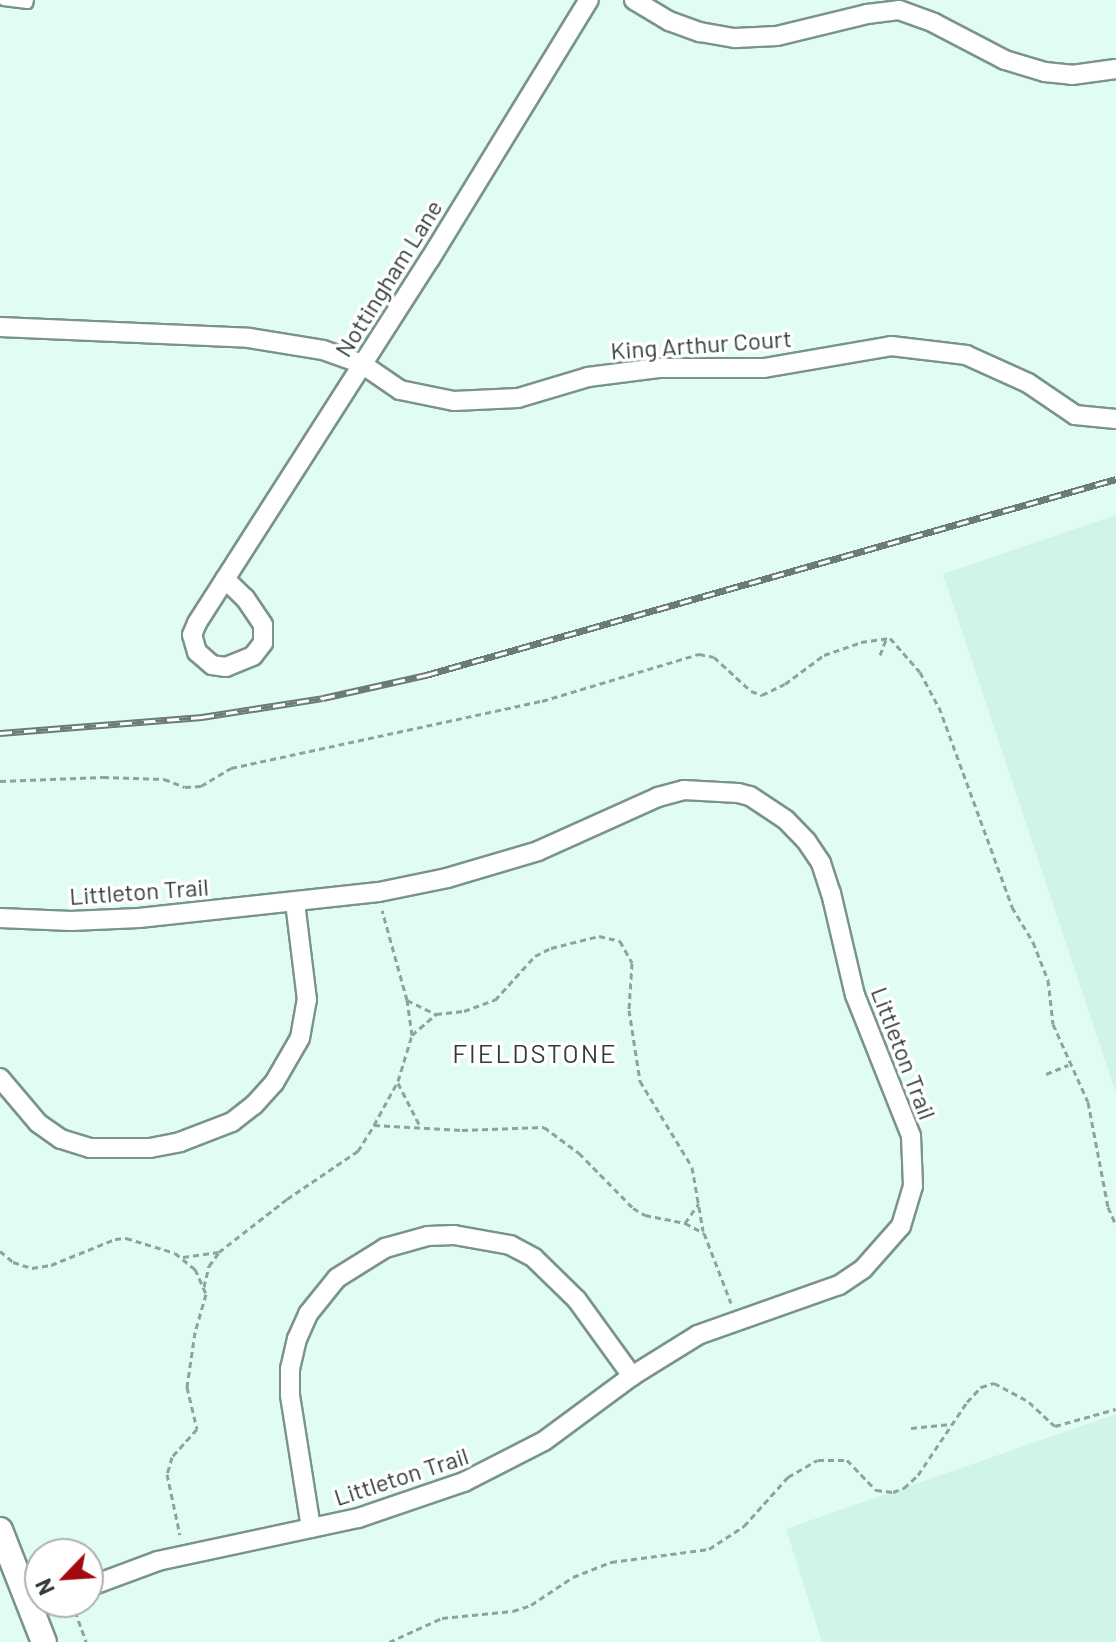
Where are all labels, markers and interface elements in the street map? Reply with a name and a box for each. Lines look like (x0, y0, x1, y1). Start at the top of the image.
street label: Nottingham Lane (328, 194, 448, 362)
street label: King Arthur Court (610, 323, 792, 365)
street label: Littleton Trail (68, 872, 210, 910)
street label: Littleton Trail (866, 983, 942, 1123)
district label: FIELDSTONE (452, 1037, 618, 1069)
street label: Littleton Trail (330, 1441, 472, 1511)
north arrow (24, 1538, 104, 1618)
text: N (29, 1575, 59, 1599)

